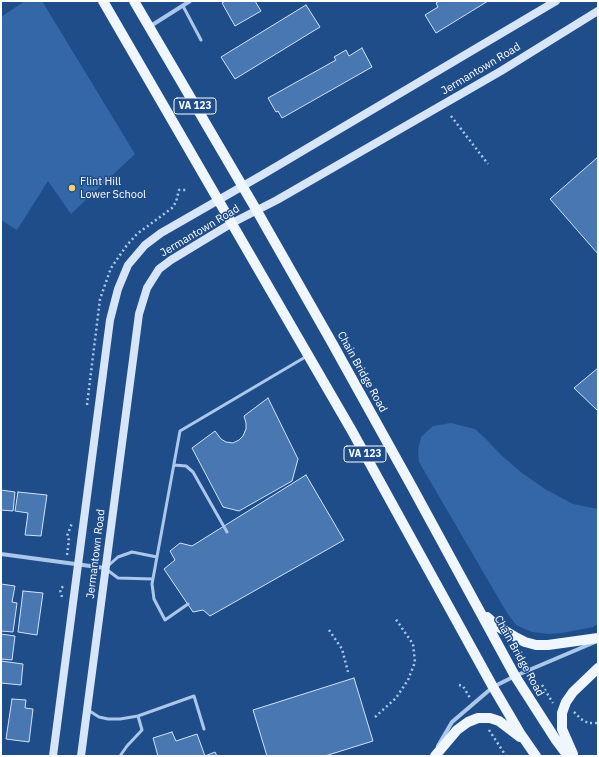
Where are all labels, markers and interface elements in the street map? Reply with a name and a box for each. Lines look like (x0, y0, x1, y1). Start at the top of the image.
street label: Jermantown Road (439, 40, 523, 98)
road number: VA 123 (174, 98, 216, 114)
place label: Flint Hill Lower School (80, 175, 146, 201)
marker: Flint Hill Lower School (67, 183, 77, 193)
street label: Jermantown Road (158, 202, 242, 260)
street label: Chain Bridge Road (334, 329, 390, 415)
road number: VA 123 (344, 446, 386, 462)
street label: Jermantown Road (84, 509, 108, 599)
street label: Chain Bridge Road (491, 613, 547, 699)

